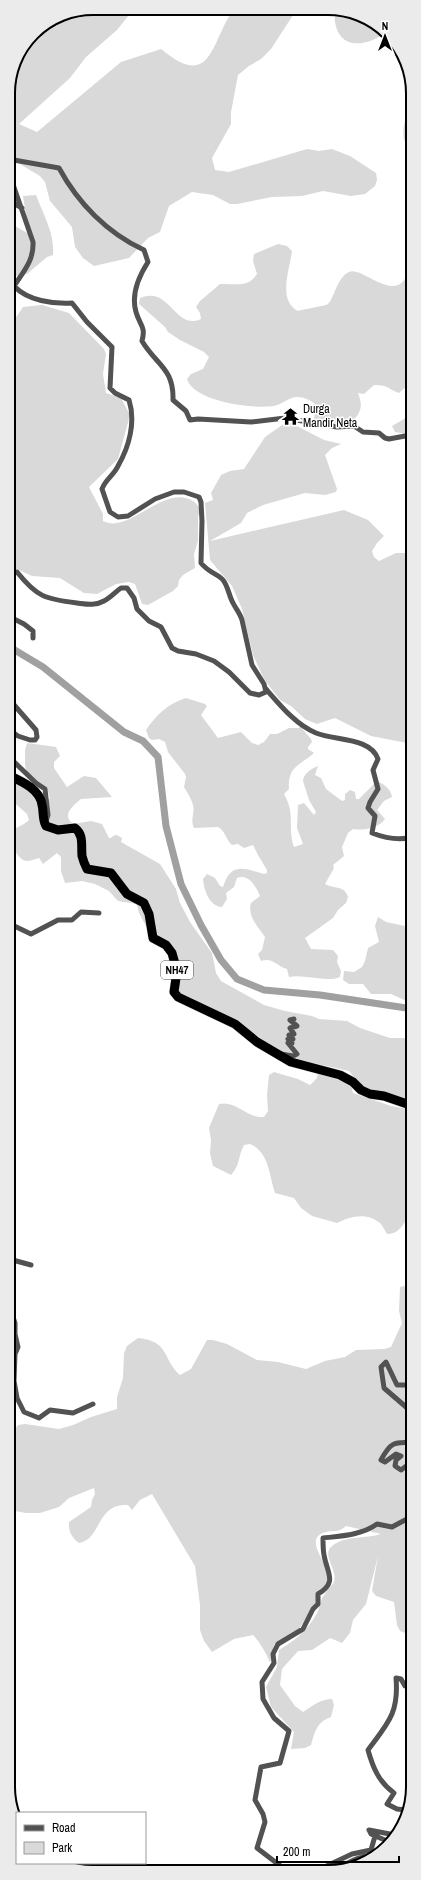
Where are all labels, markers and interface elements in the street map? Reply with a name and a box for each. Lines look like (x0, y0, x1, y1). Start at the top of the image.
north arrow (365, 16, 405, 56)
text: N (382, 19, 388, 33)
place label: Durga Mandir Neta (303, 401, 358, 431)
temple icon: Durga Mandir Neta (280, 406, 300, 426)
road number: NH47 (161, 961, 193, 979)
legend (16, 1812, 146, 1864)
text: Road (52, 1820, 76, 1836)
scale bar (277, 1838, 399, 1864)
text: Park (52, 1840, 72, 1856)
text: 200 m (283, 1844, 310, 1860)

